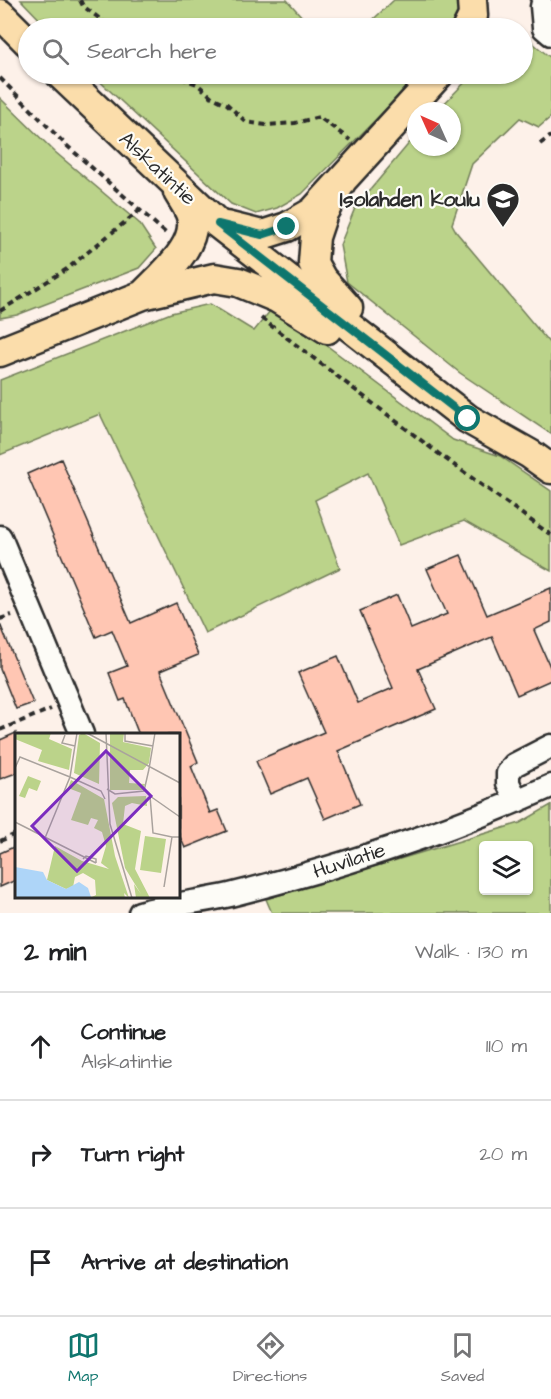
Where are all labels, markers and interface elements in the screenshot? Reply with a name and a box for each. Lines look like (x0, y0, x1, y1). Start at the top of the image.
search box (18, 18, 533, 84)
icon: search (39, 35, 72, 68)
text: Search here (87, 36, 217, 67)
north arrow (407, 102, 461, 156)
street label: Alskatintie (113, 125, 203, 212)
school or university icon: Isolahden koulu (485, 181, 521, 228)
place label: Isolahden koulu (340, 185, 480, 214)
route end (273, 213, 299, 239)
route start (454, 405, 480, 431)
inset map (15, 733, 180, 898)
street label: Huvilatie (309, 835, 389, 886)
map controls (479, 841, 533, 895)
button: layers (479, 841, 533, 895)
text: 2 min (24, 934, 86, 970)
text: Walk · 130 m (415, 938, 527, 966)
text: Continue (81, 1017, 166, 1048)
icon: ahead (24, 1030, 57, 1063)
text: 110 m (486, 1032, 527, 1060)
text: Alskatintie (81, 1048, 173, 1076)
icon: right (24, 1138, 57, 1171)
text: Turn right (81, 1139, 184, 1170)
text: 20 m (479, 1140, 527, 1168)
icon: arrive (24, 1246, 57, 1279)
text: Arrive at destination (81, 1247, 288, 1278)
tab: Map (67, 1329, 100, 1387)
tab: Directions (233, 1329, 307, 1387)
tab: Saved (441, 1329, 484, 1387)

